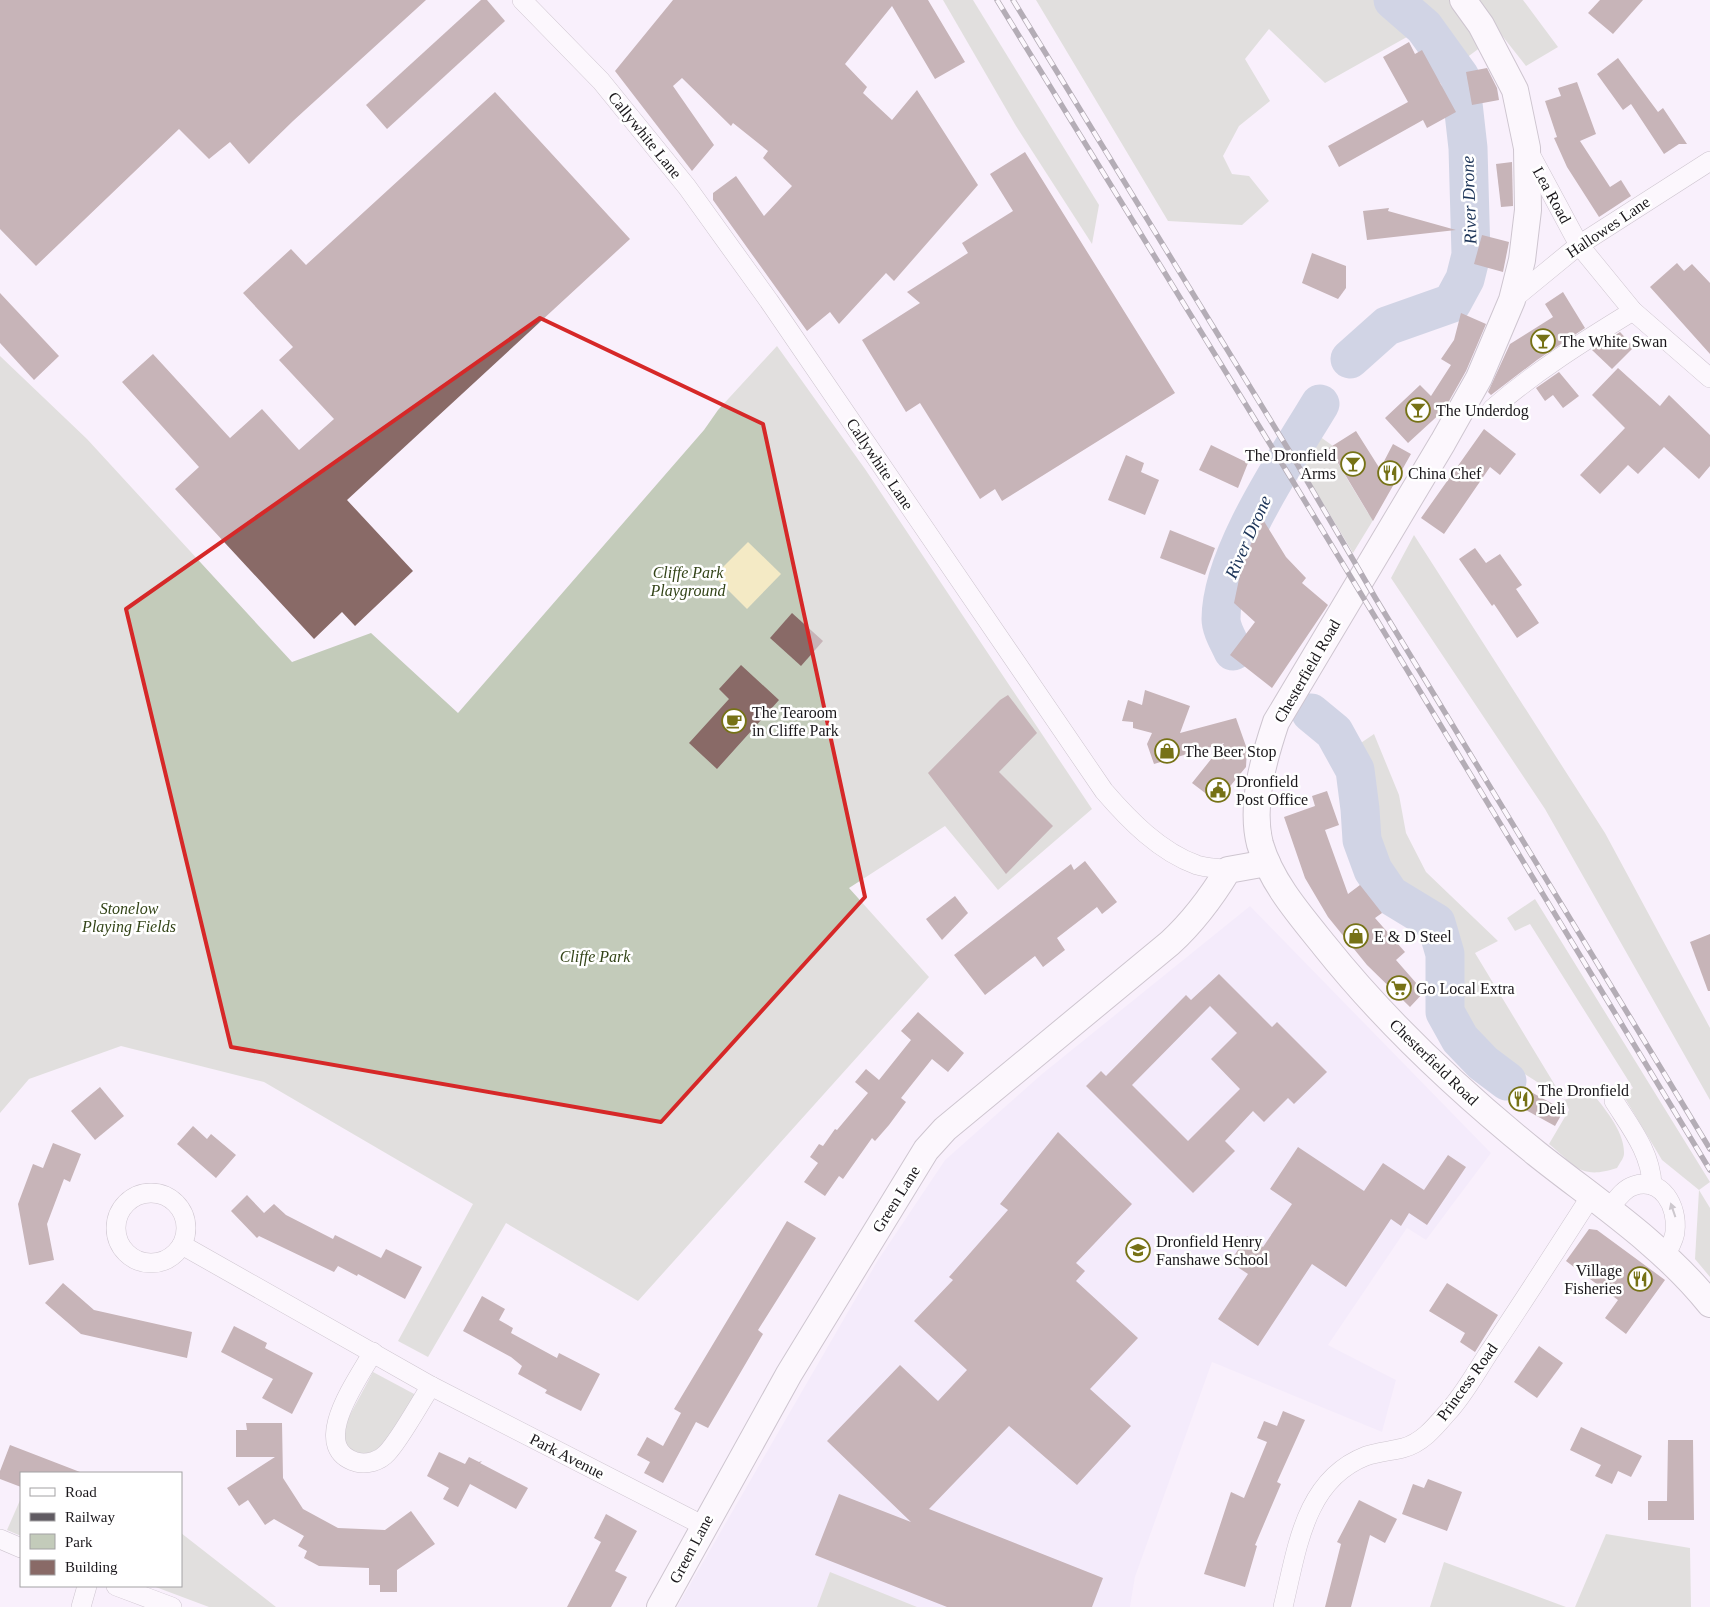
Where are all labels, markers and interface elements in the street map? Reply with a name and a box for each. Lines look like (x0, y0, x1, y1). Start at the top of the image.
street label: Callywhite Lane (604, 88, 685, 182)
water label: River Drone (1457, 155, 1481, 246)
street label: Lea Road (1530, 164, 1574, 226)
street label: Hallowes Lane (1563, 193, 1653, 261)
bar icon: The White Swan (1530, 328, 1556, 354)
place label: The White Swan (1560, 333, 1667, 350)
bar icon: The Underdog (1405, 397, 1431, 423)
place label: The Underdog (1436, 402, 1529, 420)
street label: Callywhite Lane (842, 415, 917, 513)
place label: The Dronfield Arms (1245, 447, 1336, 482)
bar icon: The Dronfield Arms (1340, 451, 1366, 477)
restaurant icon: China Chef (1377, 460, 1403, 486)
place label: China Chef (1408, 465, 1482, 482)
water label: River Drone (1220, 492, 1275, 583)
park label: Cliffe Park Playground (650, 564, 726, 600)
street label: Chesterfield Road (1271, 617, 1343, 725)
place label: The Tearoom in Cliffe Park (752, 704, 839, 739)
cafe icon: The Tearoom in Cliffe Park (721, 708, 747, 734)
shop icon: The Beer Stop (1154, 738, 1180, 764)
place label: The Beer Stop (1184, 743, 1276, 761)
place label: Dronfield Post Office (1236, 773, 1308, 808)
public building icon: Dronfield Post Office (1205, 777, 1231, 803)
park label: Stonelow Playing Fields (81, 900, 176, 936)
shop icon: E & D Steel (1343, 923, 1369, 949)
place label: E & D Steel (1374, 928, 1452, 945)
park label: Cliffe Park (560, 948, 631, 966)
supermarket icon: Go Local Extra (1386, 975, 1412, 1001)
place label: Go Local Extra (1416, 980, 1515, 997)
street label: Chesterfield Road (1386, 1016, 1482, 1108)
place label: The Dronfield Deli (1538, 1082, 1629, 1117)
restaurant icon: The Dronfield Deli (1508, 1086, 1534, 1112)
street label: Green Lane (869, 1163, 923, 1235)
one-way arrow (1669, 1202, 1677, 1217)
place label: Dronfield Henry Fanshawe School (1156, 1233, 1269, 1268)
school or university icon: Dronfield Henry Fanshawe School (1125, 1237, 1151, 1263)
place label: Village Fisheries (1564, 1262, 1622, 1297)
restaurant icon: Village Fisheries (1627, 1266, 1653, 1292)
street label: Princess Road (1433, 1340, 1501, 1424)
street label: Park Avenue (527, 1430, 607, 1482)
legend (20, 1472, 182, 1587)
text: Road (65, 1484, 97, 1500)
text: Railway (65, 1509, 115, 1525)
street label: Green Lane (666, 1512, 716, 1586)
text: Park (65, 1534, 93, 1550)
text: Building (65, 1559, 118, 1575)

